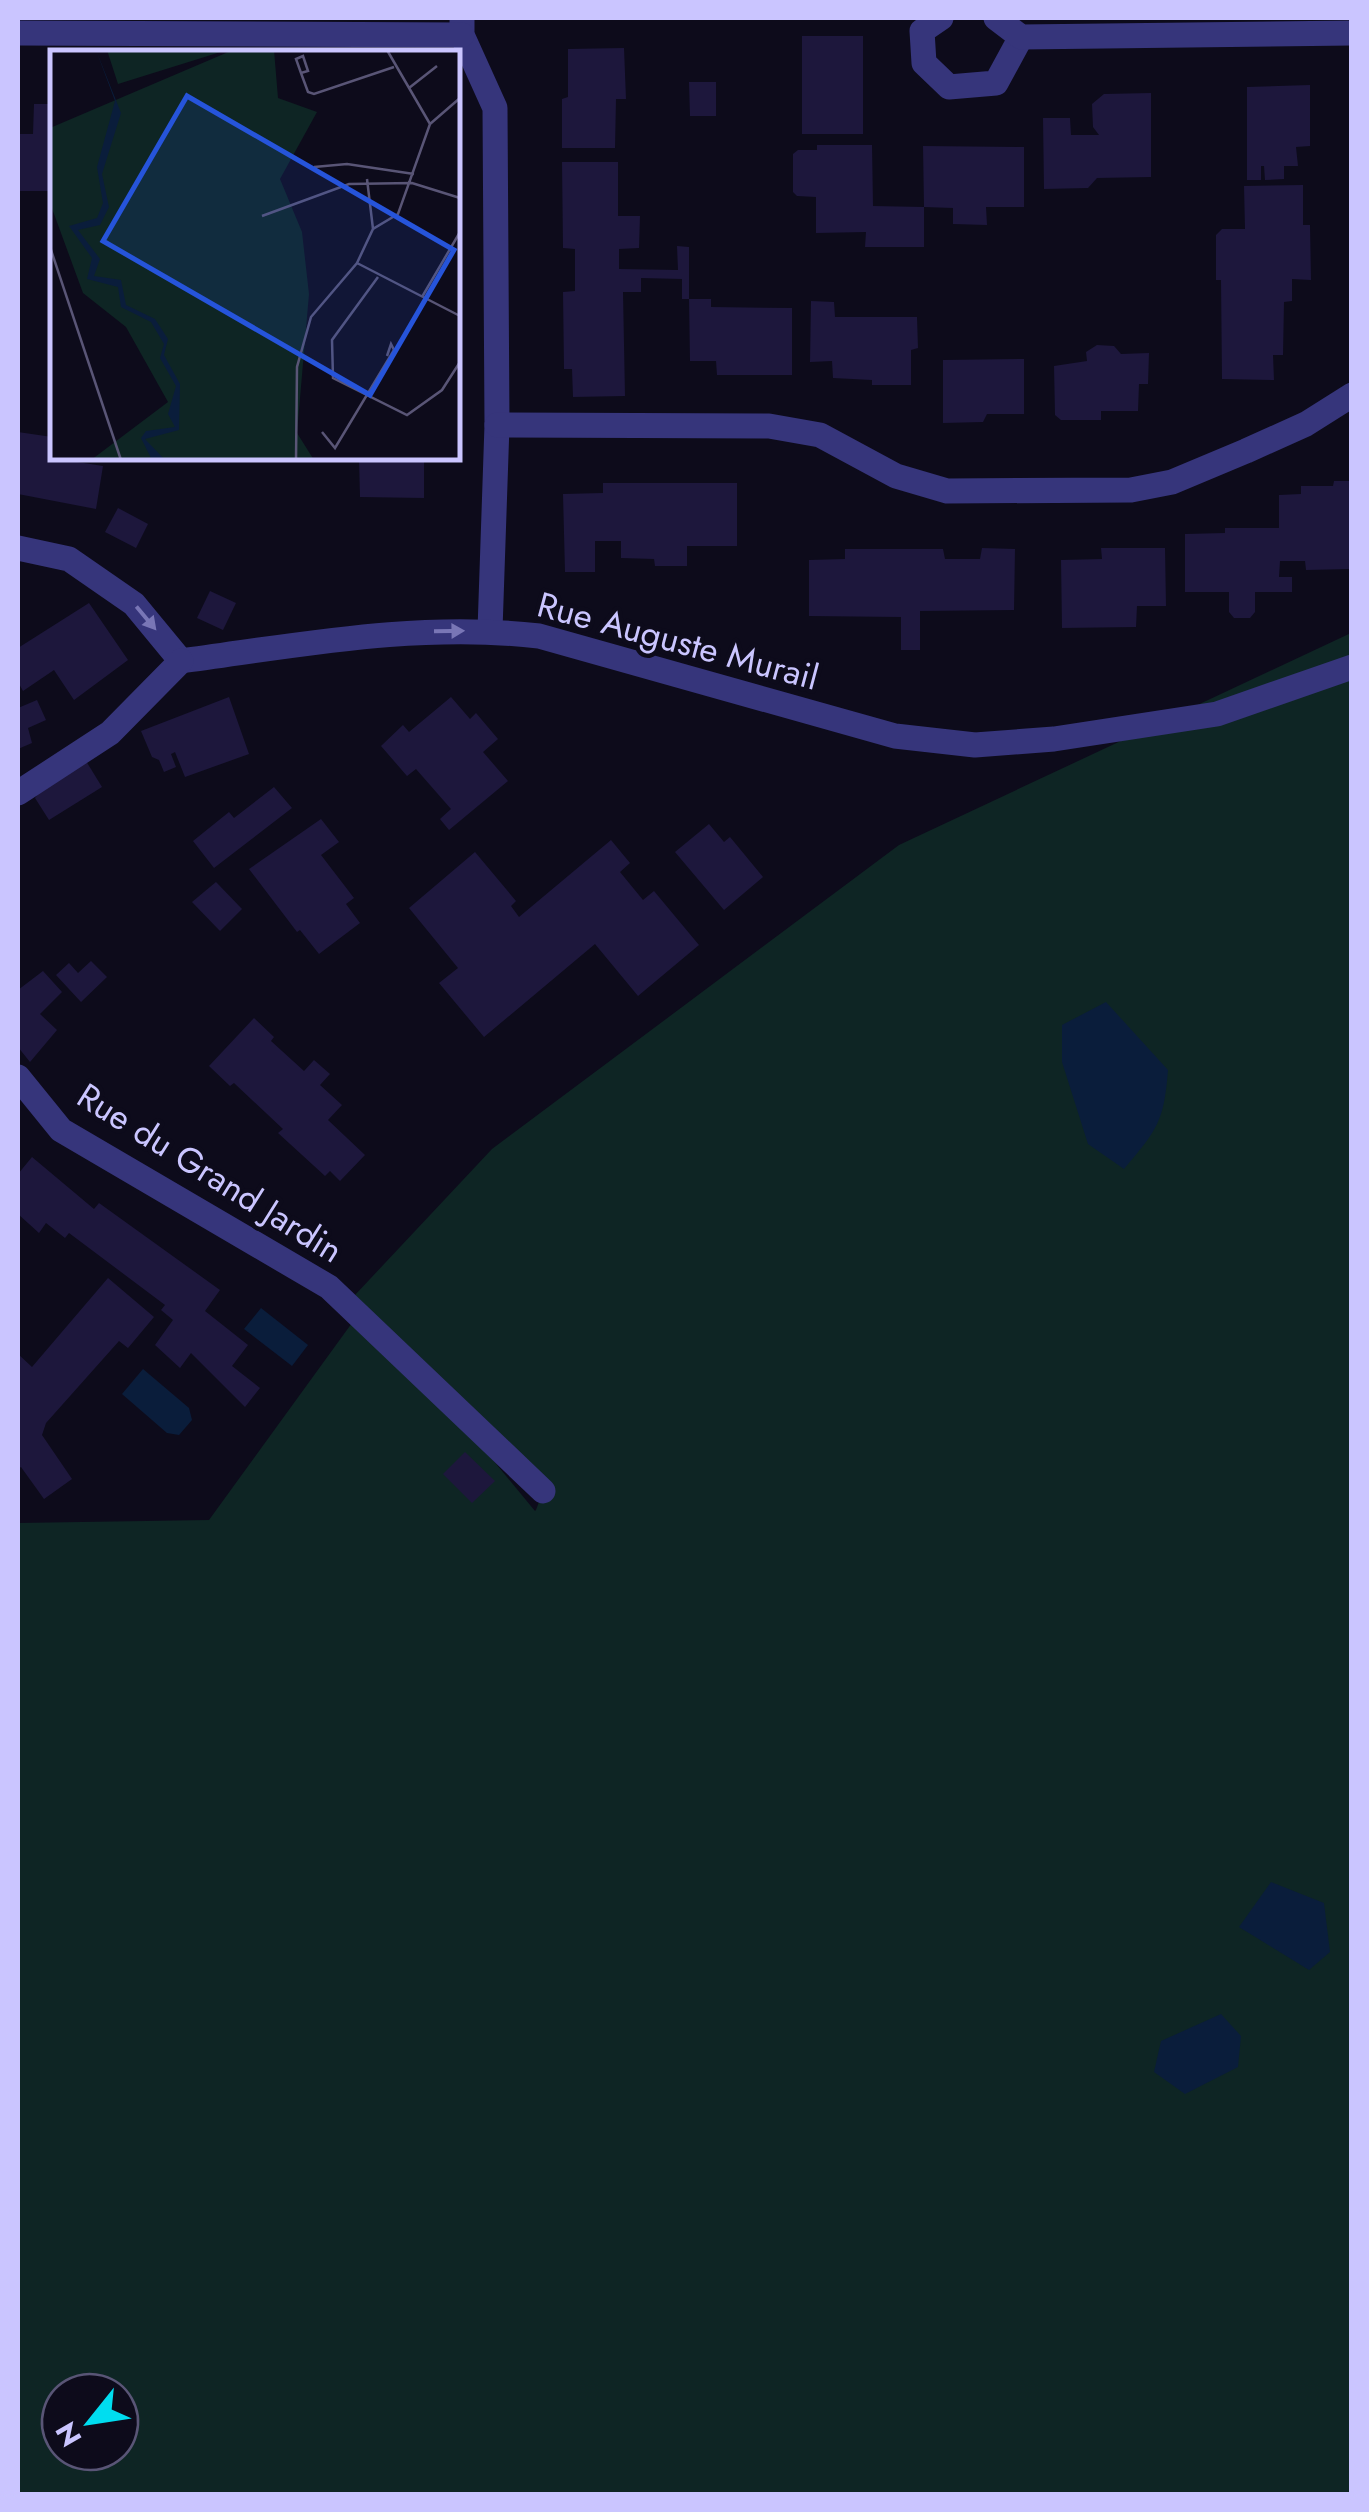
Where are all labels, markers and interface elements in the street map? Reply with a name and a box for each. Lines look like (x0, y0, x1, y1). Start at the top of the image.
inset map (50, 50, 460, 460)
street label: Rue Auguste Murail (532, 579, 824, 703)
one-way arrow (135, 606, 156, 631)
one-way arrow (434, 622, 466, 638)
street label: Rue du Grand Jardin (68, 1071, 352, 1275)
north arrow (40, 2372, 140, 2472)
text: N (45, 2414, 92, 2454)

